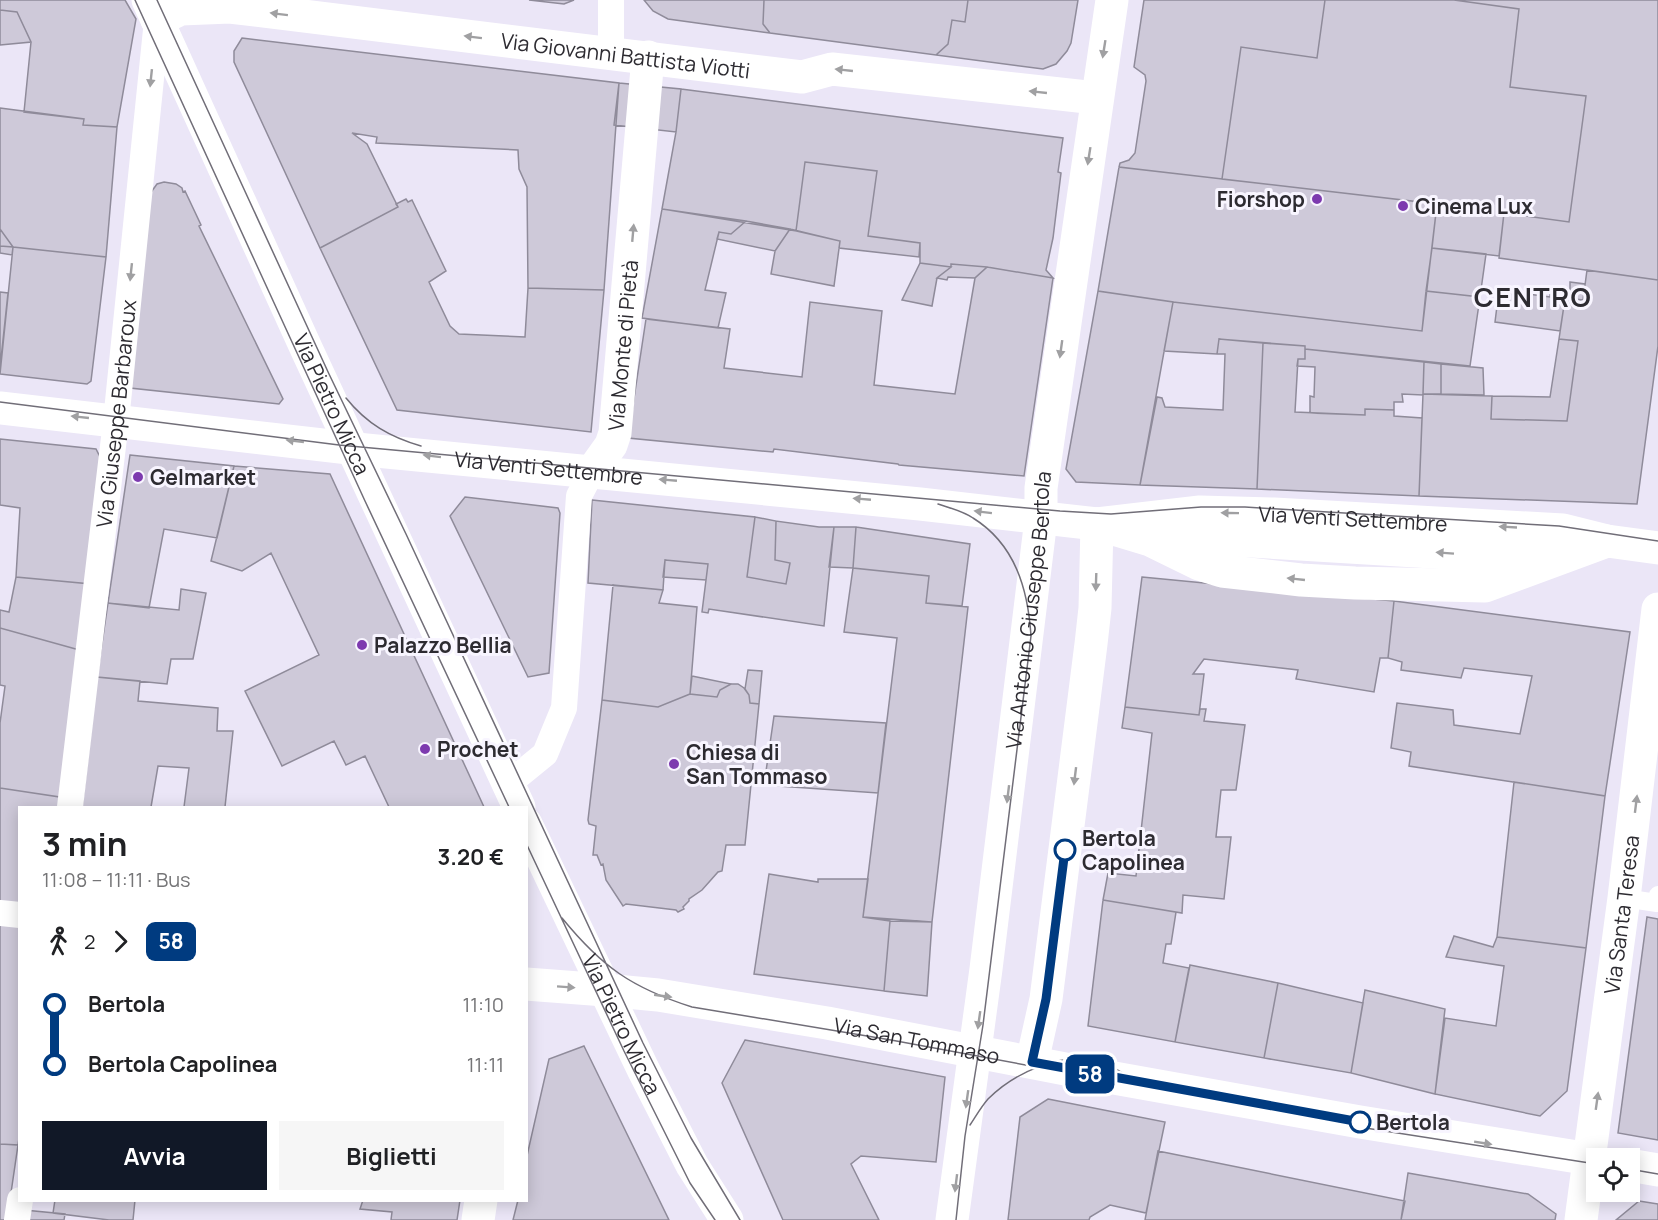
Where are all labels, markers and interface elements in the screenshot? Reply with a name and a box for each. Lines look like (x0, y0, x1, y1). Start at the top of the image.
one-way arrow (269, 9, 288, 19)
street label: Via Giovanni Battista Viotti (499, 26, 752, 85)
one-way arrow (463, 32, 482, 42)
one-way arrow (1100, 40, 1109, 59)
one-way arrow (835, 65, 854, 75)
one-way arrow (146, 68, 156, 87)
one-way arrow (1029, 87, 1048, 97)
one-way arrow (1085, 147, 1094, 166)
place label: Fiorshop (1217, 185, 1305, 213)
marker: Fiorshop (1310, 192, 1324, 206)
place label: Cinema Lux (1415, 192, 1533, 220)
marker: Cinema Lux (1396, 199, 1410, 213)
one-way arrow (628, 223, 638, 242)
street label: Via Monte di Pietà (601, 259, 644, 432)
one-way arrow (126, 262, 136, 281)
district label: CENTRO (1474, 278, 1592, 315)
street label: Via Giuseppe Barbaroux (89, 298, 142, 529)
street label: Via Pietro Micca (287, 329, 377, 479)
one-way arrow (1056, 340, 1065, 359)
one-way arrow (71, 412, 90, 422)
one-way arrow (285, 436, 304, 446)
street label: Via Venti Settembre (453, 445, 644, 491)
one-way arrow (422, 452, 441, 461)
place label: Gelmarket (150, 463, 256, 491)
street label: Via Antonio Giuseppe Bertola (999, 469, 1057, 750)
marker: Gelmarket (131, 470, 145, 484)
one-way arrow (658, 475, 677, 485)
one-way arrow (852, 494, 871, 504)
street label: Via Venti Settembre (1258, 500, 1448, 538)
one-way arrow (973, 507, 992, 516)
one-way arrow (1220, 508, 1239, 518)
one-way arrow (1499, 522, 1518, 531)
one-way arrow (1435, 549, 1454, 558)
one-way arrow (1091, 573, 1100, 592)
one-way arrow (1287, 574, 1306, 584)
place label: Palazzo Bellia (374, 631, 512, 659)
marker: Palazzo Bellia (355, 638, 369, 652)
place label: Prochet (437, 735, 519, 763)
place label: Chiesa di San Tommaso (686, 738, 827, 790)
marker: Prochet (418, 742, 432, 756)
marker: Chiesa di San Tommaso (667, 757, 681, 771)
one-way arrow (1070, 767, 1079, 786)
one-way arrow (1003, 784, 1013, 803)
one-way arrow (1631, 794, 1640, 813)
text: 3 min (42, 821, 127, 866)
place label: Bertola Capolinea (1082, 824, 1185, 876)
street label: Via Santa Teresa (1597, 834, 1645, 996)
marker: Bertola Capolinea (1054, 839, 1076, 861)
text: 3.20 € (438, 842, 504, 872)
text: 11:08 – 11:11 · Bus (42, 866, 191, 893)
icon: walk (42, 925, 75, 958)
icon: forward (104, 925, 137, 958)
text: 58 (158, 927, 184, 955)
text: 2 (84, 928, 95, 955)
street label: Via Pietro Micca (576, 950, 668, 1099)
one-way arrow (557, 982, 576, 991)
text: Bertola (88, 989, 165, 1019)
text: 11:10 (462, 991, 504, 1018)
one-way arrow (654, 991, 673, 1000)
one-way arrow (975, 1010, 984, 1029)
street label: Via San Tommaso (831, 1011, 1002, 1070)
text: Bertola Capolinea (88, 1049, 277, 1079)
text: 11:11 (467, 1051, 504, 1078)
line badge: 58 (1063, 1054, 1117, 1094)
text: 58 (1077, 1060, 1103, 1088)
one-way arrow (963, 1090, 972, 1109)
one-way arrow (1592, 1092, 1601, 1111)
place label: Bertola (1376, 1108, 1450, 1136)
marker: Bertola (1349, 1111, 1371, 1133)
button: Avvia (42, 1121, 267, 1190)
button: Biglietti (279, 1121, 504, 1190)
one-way arrow (1473, 1138, 1492, 1147)
map controls (1586, 1148, 1640, 1202)
button: locate (1586, 1148, 1640, 1202)
one-way arrow (951, 1174, 961, 1193)

